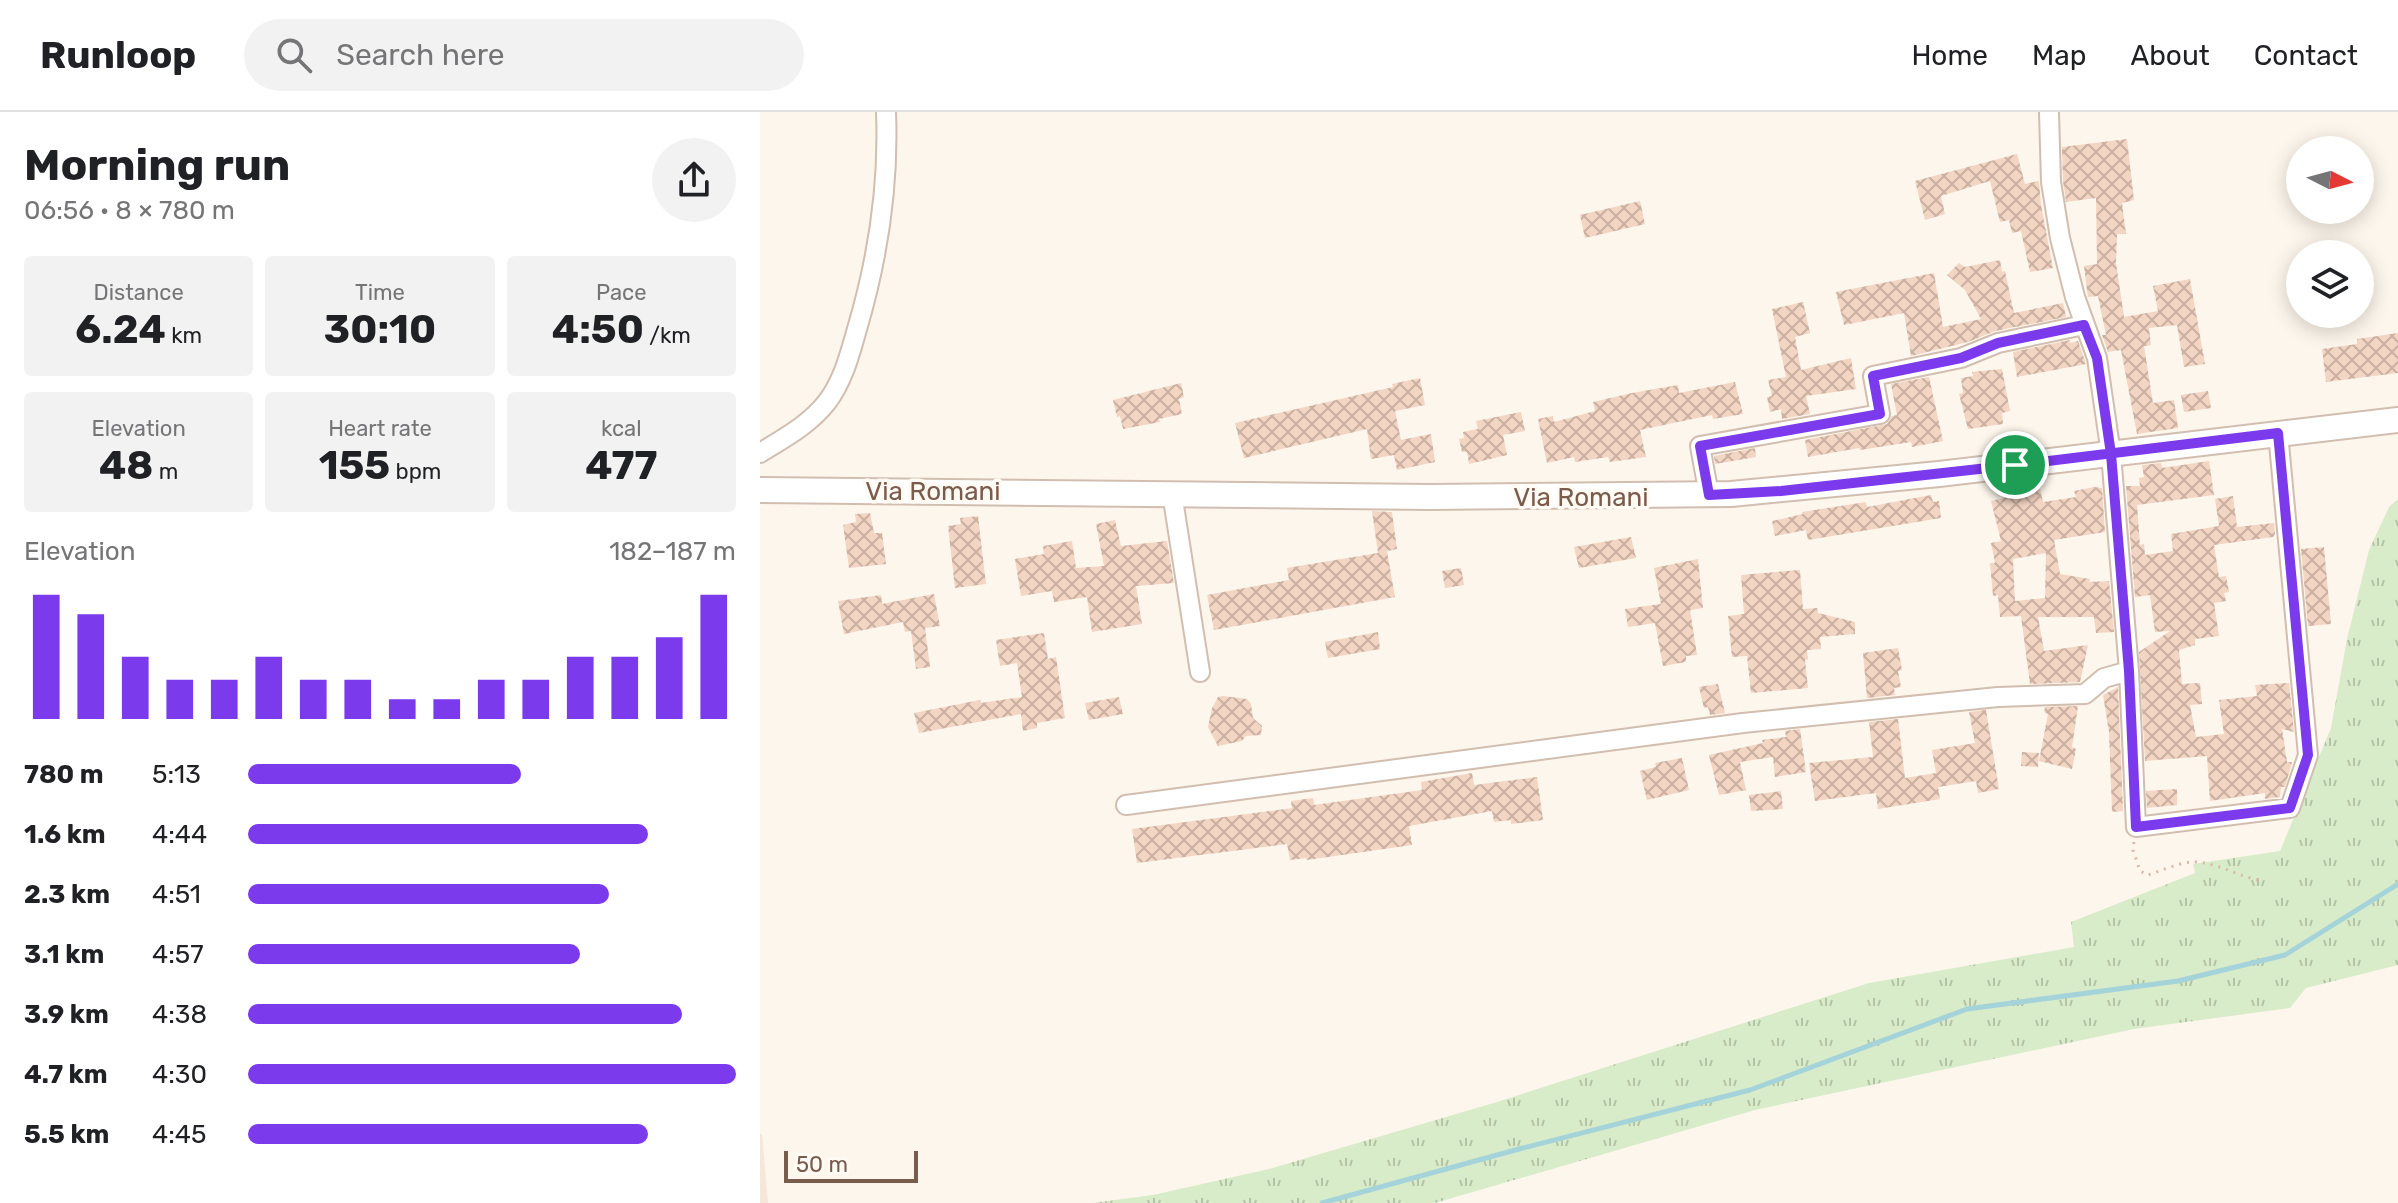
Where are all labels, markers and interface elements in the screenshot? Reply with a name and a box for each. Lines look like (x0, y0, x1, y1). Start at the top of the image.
search box (244, 19, 804, 91)
text: Runloop (40, 32, 196, 78)
icon: search (272, 33, 316, 77)
text: Search here (336, 37, 505, 73)
text: Home (1911, 39, 1988, 72)
text: Map (2032, 39, 2086, 72)
text: About (2130, 39, 2210, 72)
text: Contact (2254, 39, 2358, 72)
north arrow (2286, 136, 2374, 224)
map controls (2286, 136, 2374, 328)
button: share (652, 138, 736, 222)
text: Morning run (24, 139, 290, 191)
text: 06:56 · 8 × 780 m (24, 195, 235, 226)
button: layers (2286, 240, 2374, 328)
text: Distance (94, 279, 184, 306)
text: Time (355, 279, 405, 306)
text: Pace (596, 279, 647, 306)
text: 6.24 (75, 306, 166, 353)
text: 30:10 (324, 306, 436, 353)
text: 4:50 (552, 306, 644, 353)
text: km (166, 322, 202, 349)
text: /km (644, 322, 691, 349)
text: Elevation (92, 415, 186, 442)
text: Heart rate (328, 415, 432, 442)
text: kcal (601, 415, 642, 442)
pin (1981, 431, 2049, 499)
text: 48 (99, 442, 153, 489)
text: 155 (319, 442, 390, 489)
text: 477 (585, 442, 657, 489)
icon: arrive (1993, 443, 2037, 487)
text: m (153, 458, 178, 485)
text: bpm (390, 458, 441, 485)
street label: Via Romani (865, 476, 1001, 507)
street label: Via Romani (1513, 482, 1649, 513)
text: Elevation (24, 536, 135, 567)
text: 182–187 m (609, 536, 736, 567)
text: 780 m (24, 759, 104, 790)
text: 5:13 (152, 759, 201, 790)
text: 1.6 km (24, 819, 106, 850)
text: 4:44 (152, 819, 207, 850)
text: 2.3 km (24, 879, 110, 910)
text: 4:51 (152, 879, 201, 910)
text: 3.1 km (24, 939, 104, 970)
text: 4:57 (152, 939, 204, 970)
text: 3.9 km (24, 999, 109, 1030)
text: 4:38 (152, 999, 207, 1030)
text: 4.7 km (24, 1059, 108, 1090)
text: 4:30 (152, 1059, 207, 1090)
text: 5.5 km (24, 1119, 109, 1150)
text: 4:45 (152, 1119, 206, 1150)
scale bar (784, 1147, 918, 1183)
text: 50 m (796, 1151, 848, 1178)

